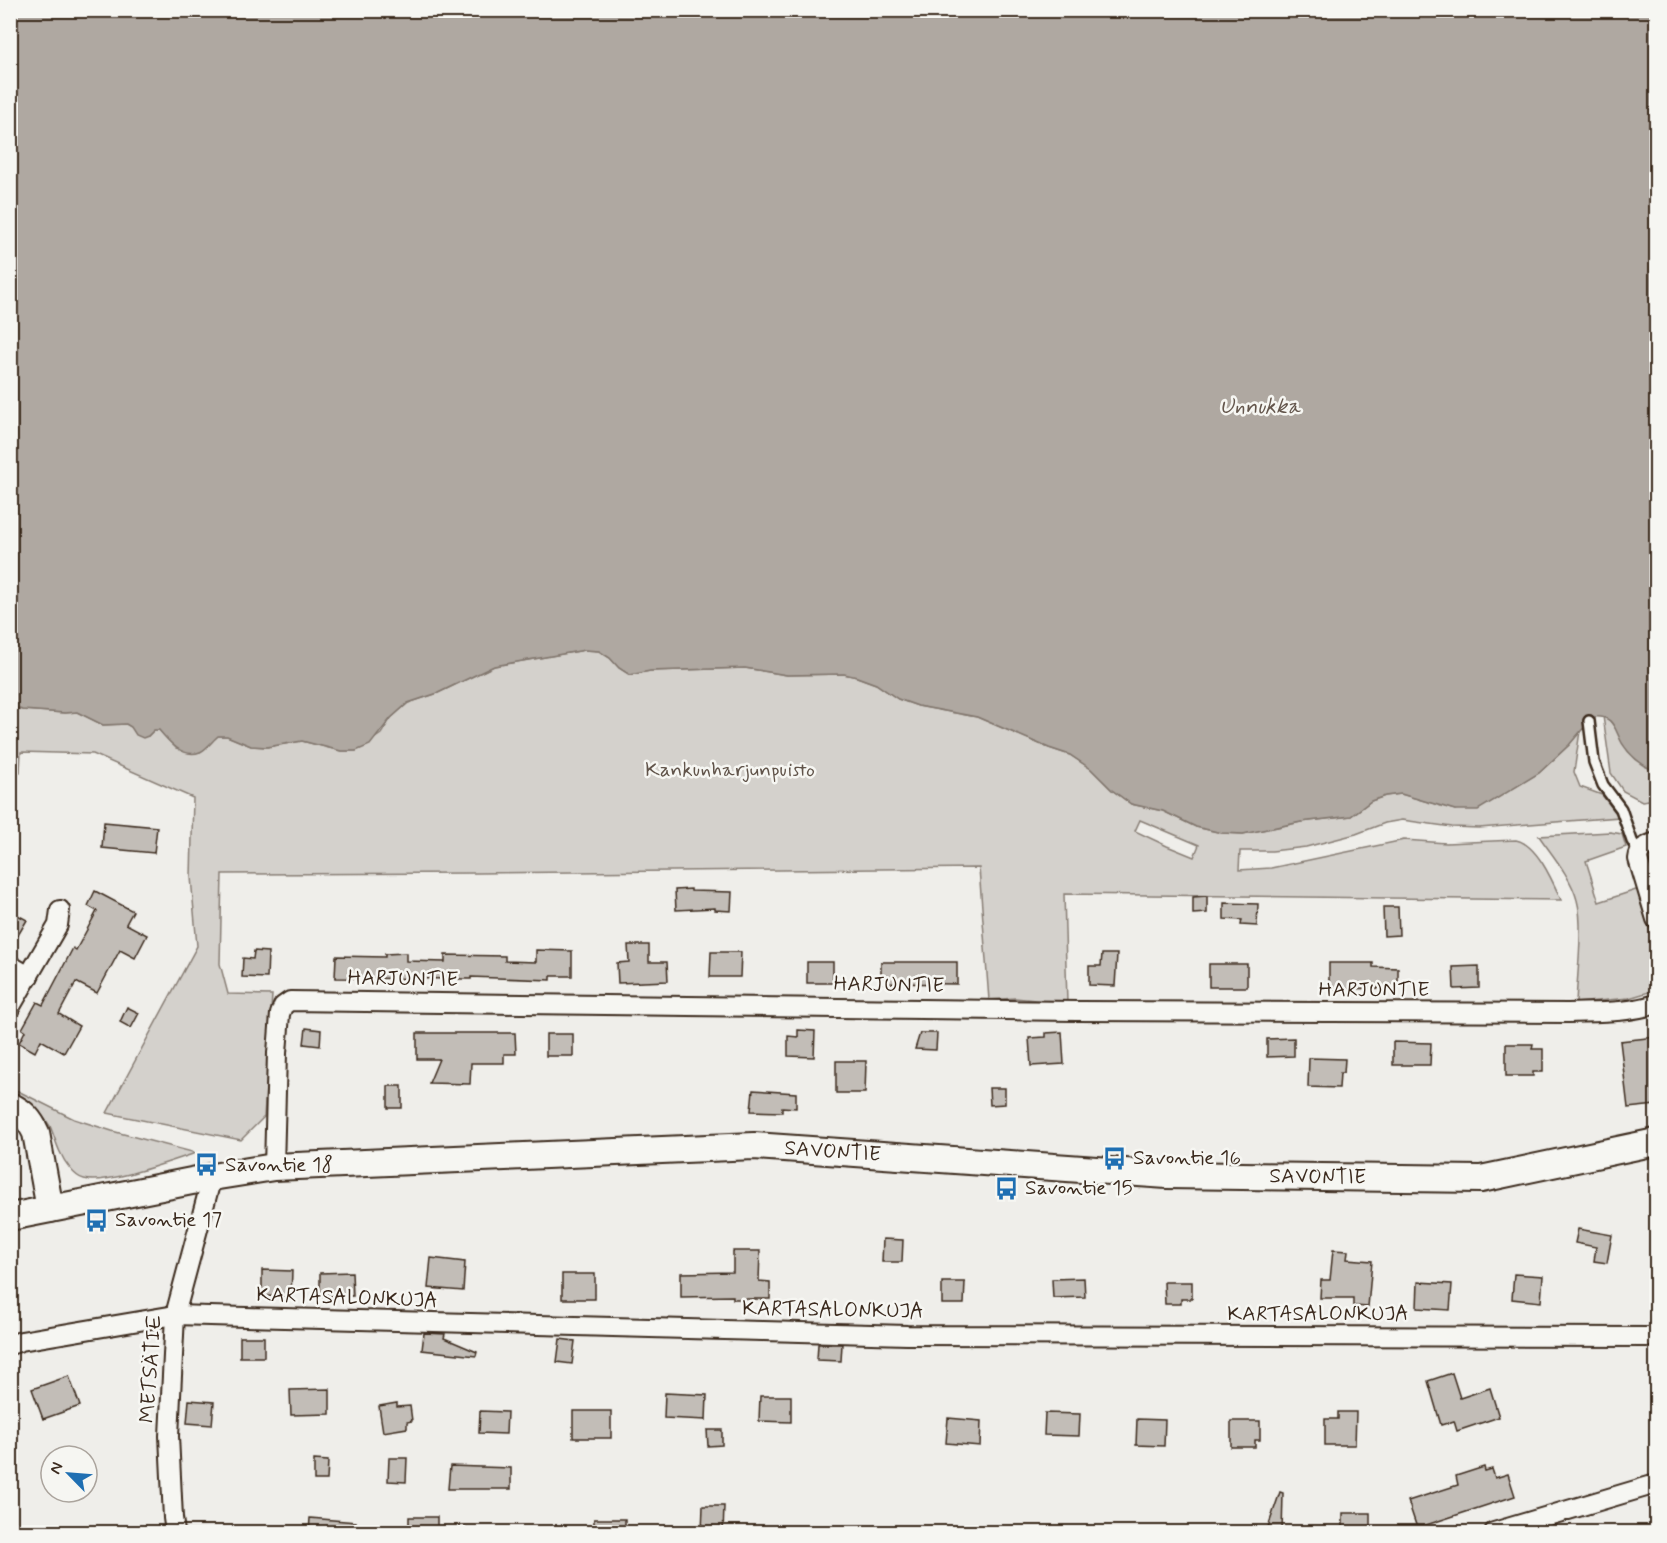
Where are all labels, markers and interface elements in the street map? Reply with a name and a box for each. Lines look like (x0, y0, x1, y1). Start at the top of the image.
water label: Unnukka (1220, 393, 1301, 421)
park label: Kankunharjunpuisto (645, 756, 815, 784)
street label: HARJUNTIE (347, 964, 459, 994)
street label: HARJUNTIE (833, 970, 945, 1000)
street label: HARJUNTIE (1319, 976, 1429, 1004)
street label: SAVONTIE (783, 1134, 882, 1169)
place label: Savontie 16 (1133, 1144, 1241, 1172)
bus stop icon: Savontie 16 (1102, 1145, 1128, 1171)
place label: Savontie 18 (225, 1151, 333, 1179)
bus stop icon: Savontie 18 (194, 1152, 220, 1178)
street label: SAVONTIE (1269, 1162, 1366, 1192)
place label: Savontie 15 (1025, 1174, 1133, 1202)
bus stop icon: Savontie 15 (994, 1175, 1020, 1201)
place label: Savontie 17 (115, 1206, 222, 1234)
bus stop icon: Savontie 17 (84, 1207, 110, 1233)
street label: KARTASALONKUJA (256, 1281, 438, 1315)
street label: KARTASALONKUJA (742, 1294, 924, 1326)
street label: KARTASALONKUJA (1227, 1300, 1409, 1328)
street label: METSÄTIE (133, 1314, 169, 1424)
north arrow (39, 1444, 99, 1504)
text: N (45, 1459, 69, 1478)

